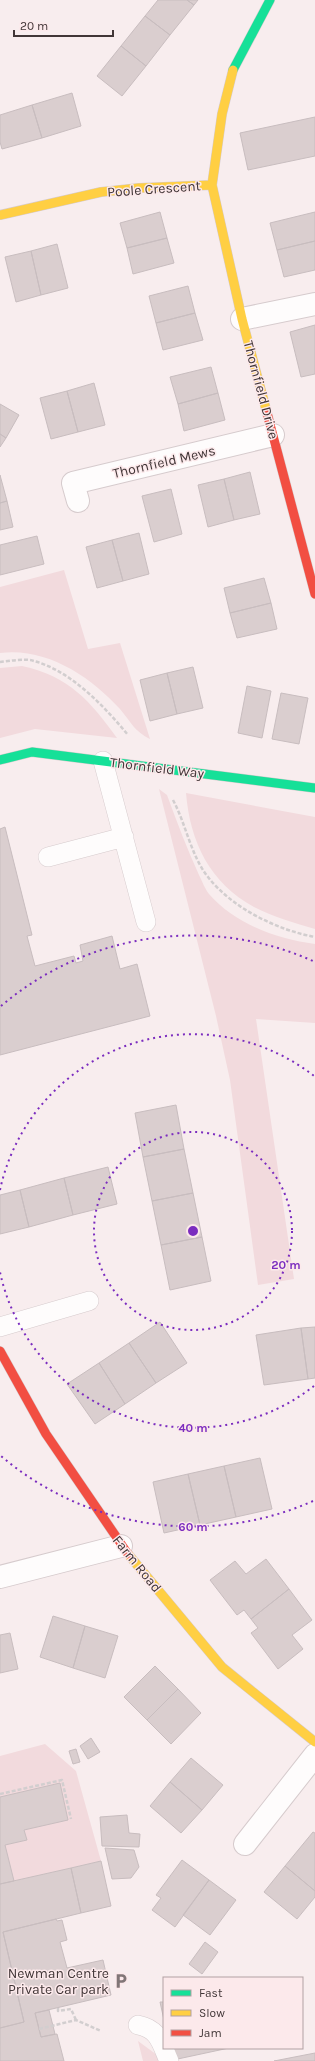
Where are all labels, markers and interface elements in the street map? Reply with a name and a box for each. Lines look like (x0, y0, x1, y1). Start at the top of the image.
scale bar (14, 12, 113, 38)
text: 20 m (20, 19, 48, 33)
street label: Poole Crescent (107, 177, 201, 201)
street label: Thornfield Drive (240, 339, 282, 441)
street label: Thornfield Mews (111, 442, 217, 482)
street label: Thornfield Way (109, 754, 205, 782)
centre of rings (186, 1224, 200, 1238)
text: 20 m (271, 1258, 301, 1272)
text: 40 m (178, 1421, 208, 1435)
text: 60 m (178, 1520, 208, 1534)
street label: Farm Road (109, 1532, 165, 1596)
place label: Newman Centre Private Car park (8, 1965, 109, 1998)
parking icon: Newman Centre Private Car park (112, 1972, 130, 1990)
legend (163, 1977, 303, 2049)
text: Fast (199, 1986, 223, 2000)
text: Slow (199, 2006, 225, 2020)
text: Jam (199, 2026, 222, 2040)

